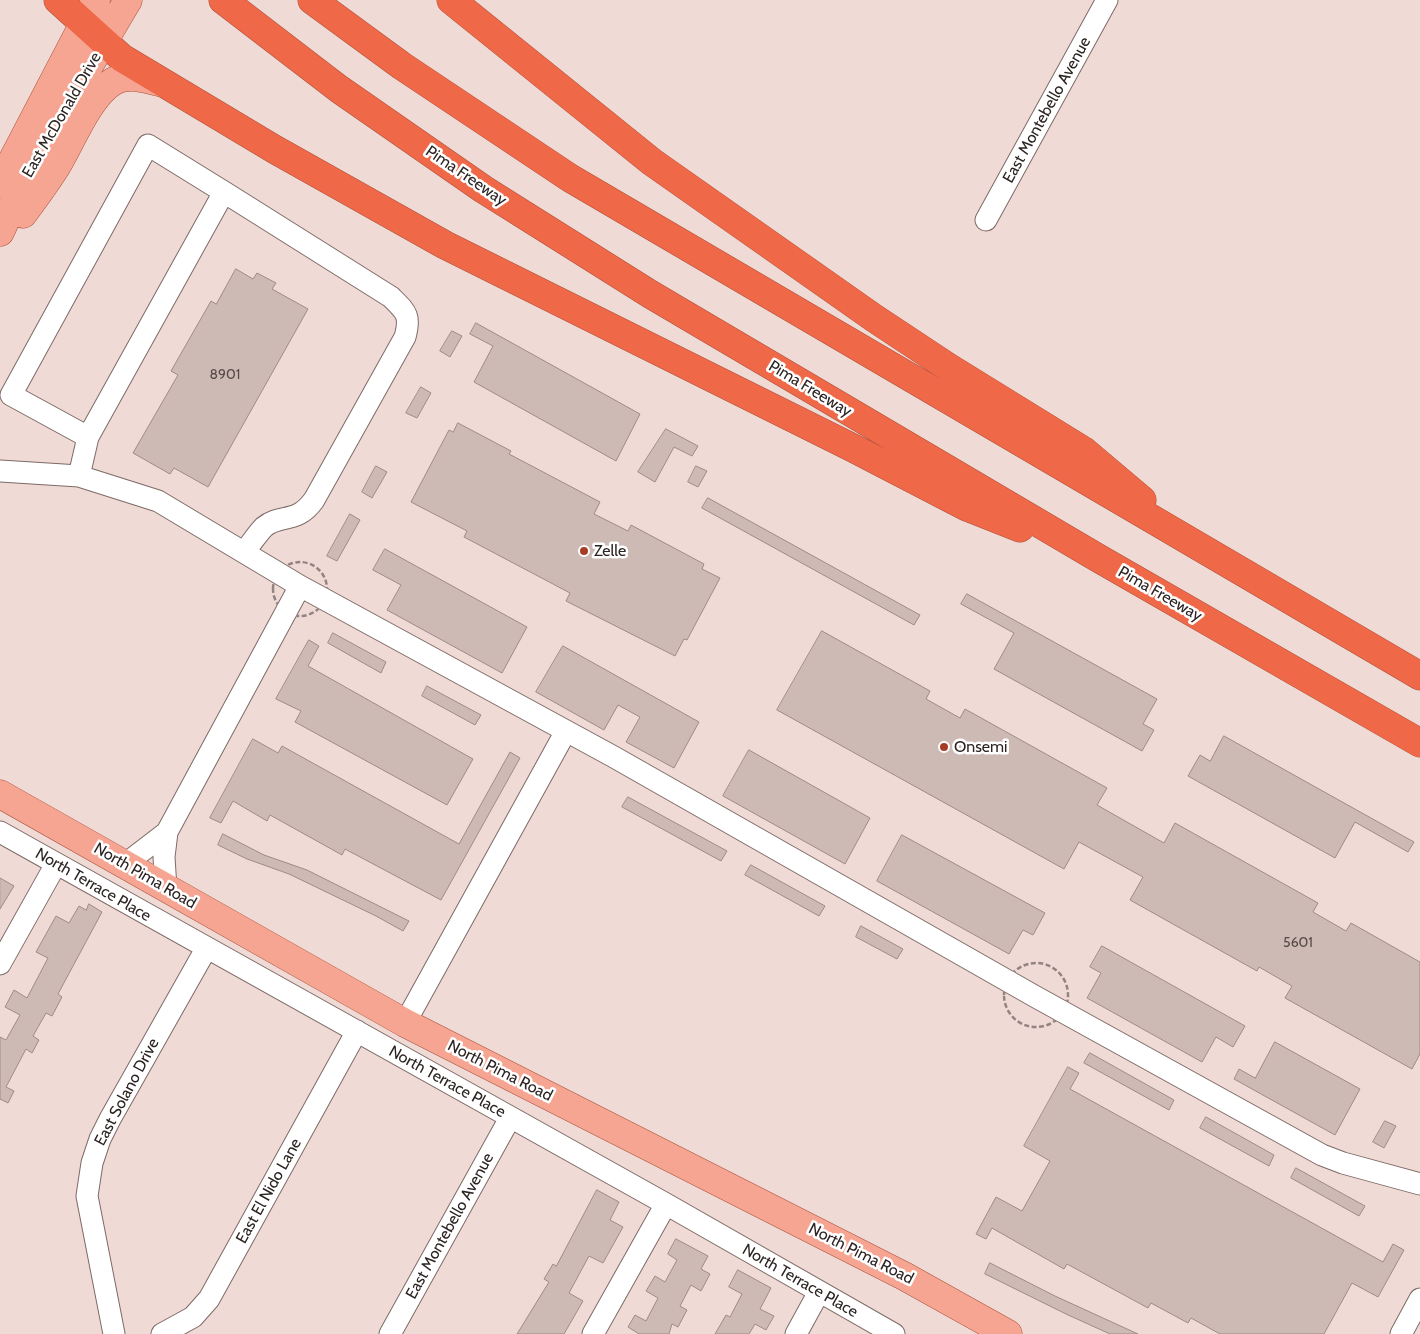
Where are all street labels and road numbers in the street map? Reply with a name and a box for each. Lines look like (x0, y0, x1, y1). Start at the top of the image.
street label: East Montebello Avenue (999, 34, 1095, 186)
street label: East McDonald Drive (18, 49, 106, 181)
street label: Pima Freeway (422, 142, 510, 210)
street label: Pima Freeway (765, 357, 855, 421)
street label: Pima Freeway (1115, 562, 1205, 626)
street label: North Pima Road (90, 839, 200, 913)
street label: North Terrace Place (32, 844, 154, 926)
street label: East Solano Drive (91, 1035, 163, 1149)
street label: North Pima Road (444, 1036, 556, 1106)
street label: North Terrace Place (385, 1042, 509, 1122)
street label: East El Nido Lane (232, 1135, 306, 1247)
street label: East Montebello Avenue (402, 1150, 498, 1302)
street label: North Pima Road (805, 1219, 917, 1289)
street label: North Terrace Place (739, 1240, 861, 1322)

